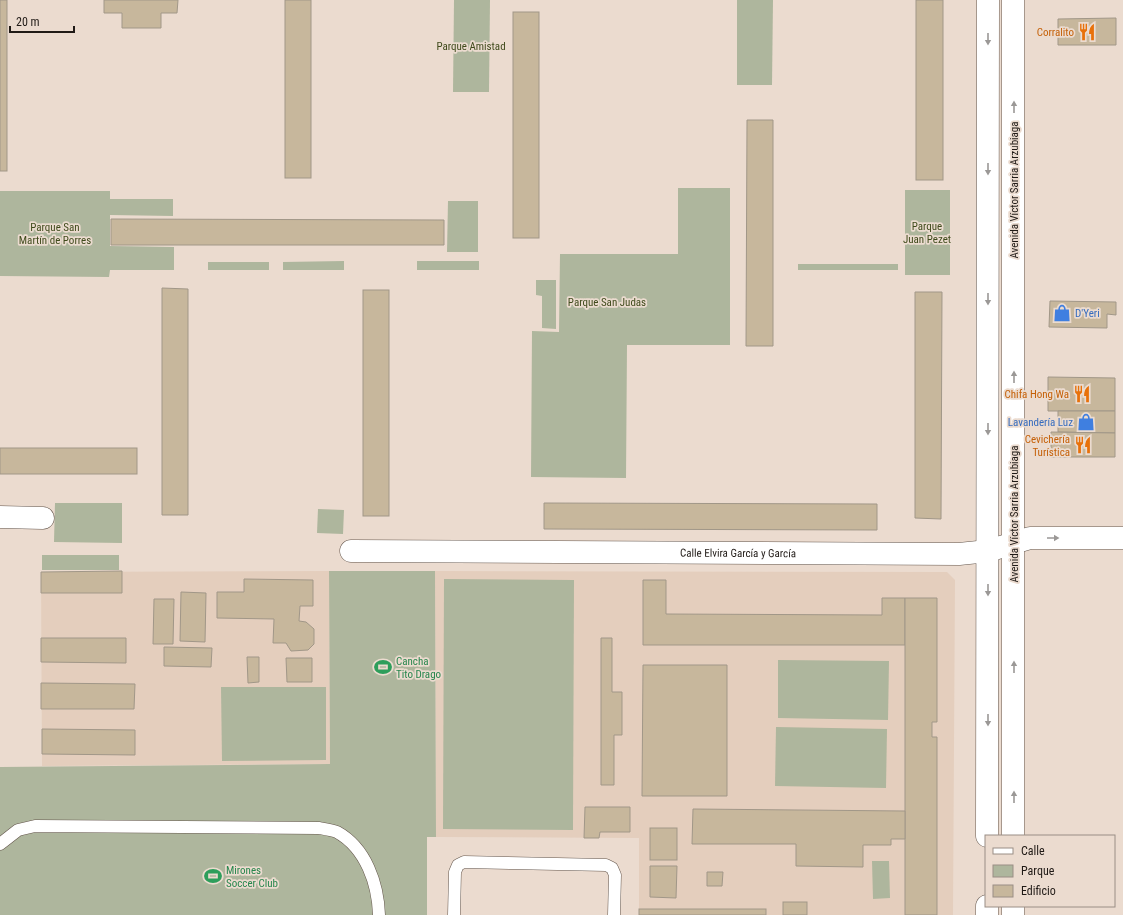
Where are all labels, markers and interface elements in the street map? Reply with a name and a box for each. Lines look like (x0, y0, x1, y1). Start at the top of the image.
scale bar (10, 8, 74, 34)
text: 20 m (16, 15, 40, 29)
restaurant icon: Corralito (1077, 22, 1097, 42)
place label: Corralito (1037, 26, 1074, 39)
one-way arrow (985, 33, 991, 46)
park label: Parque Amistad (436, 40, 506, 53)
one-way arrow (1011, 100, 1017, 113)
street label: Avenida Víctor Sarria Arzubiaga (1008, 121, 1021, 259)
one-way arrow (985, 163, 991, 176)
park label: Parque Juan Pezet (903, 220, 951, 246)
park label: Parque San Martín de Porres (19, 221, 91, 247)
one-way arrow (985, 293, 991, 306)
park label: Parque San Judas (568, 296, 646, 309)
shop icon: D'Yeri (1052, 303, 1072, 323)
place label: D'Yeri (1075, 307, 1100, 320)
one-way arrow (1011, 370, 1017, 383)
restaurant icon: Chifa Hong Wa (1072, 384, 1092, 404)
place label: Chifa Hong Wa (1005, 388, 1069, 401)
shop icon: Lavandería Luz (1076, 412, 1096, 432)
place label: Lavandería Luz (1008, 416, 1073, 429)
one-way arrow (985, 423, 991, 436)
place label: Cevichería Turística (1025, 433, 1070, 459)
restaurant icon: Cevichería Turística (1073, 435, 1093, 455)
street label: Avenida Víctor Sarria Arzubiaga (1008, 445, 1021, 583)
one-way arrow (1047, 535, 1060, 541)
street label: Calle Elvira García y García (680, 546, 796, 560)
one-way arrow (985, 584, 991, 597)
place label: Cancha Tito Drago (396, 655, 442, 681)
sports icon: Cancha Tito Drago (373, 657, 393, 677)
one-way arrow (1011, 660, 1017, 673)
one-way arrow (985, 714, 991, 727)
one-way arrow (1011, 790, 1017, 803)
legend (985, 835, 1115, 907)
text: Calle (1021, 844, 1045, 858)
place label: Mirones Soccer Club (226, 864, 278, 890)
text: Parque (1021, 864, 1055, 878)
sports icon: Mirones Soccer Club (203, 866, 223, 886)
text: Edificio (1021, 884, 1056, 898)

